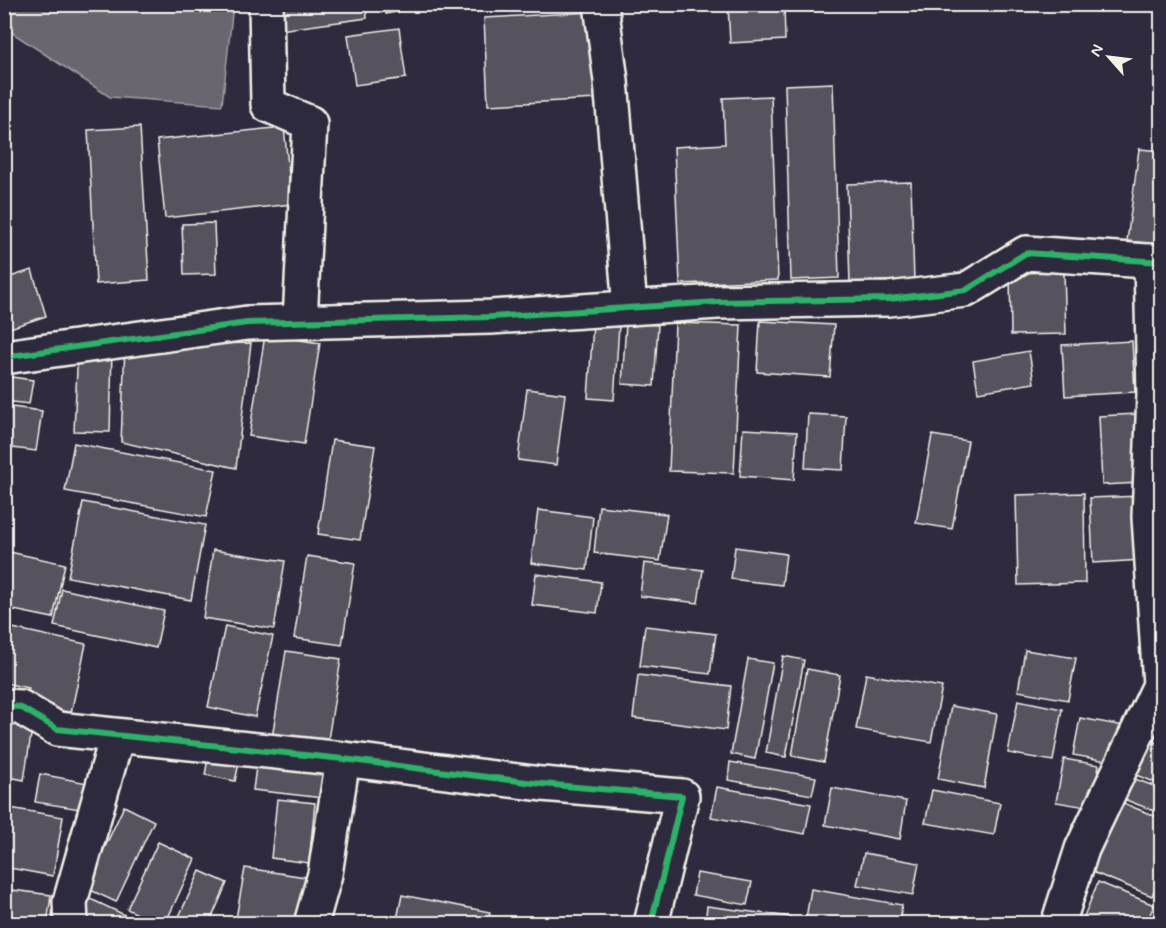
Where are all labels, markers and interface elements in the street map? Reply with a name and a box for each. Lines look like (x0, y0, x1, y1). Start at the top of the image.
north arrow (1079, 27, 1139, 87)
text: N (1085, 41, 1109, 60)

